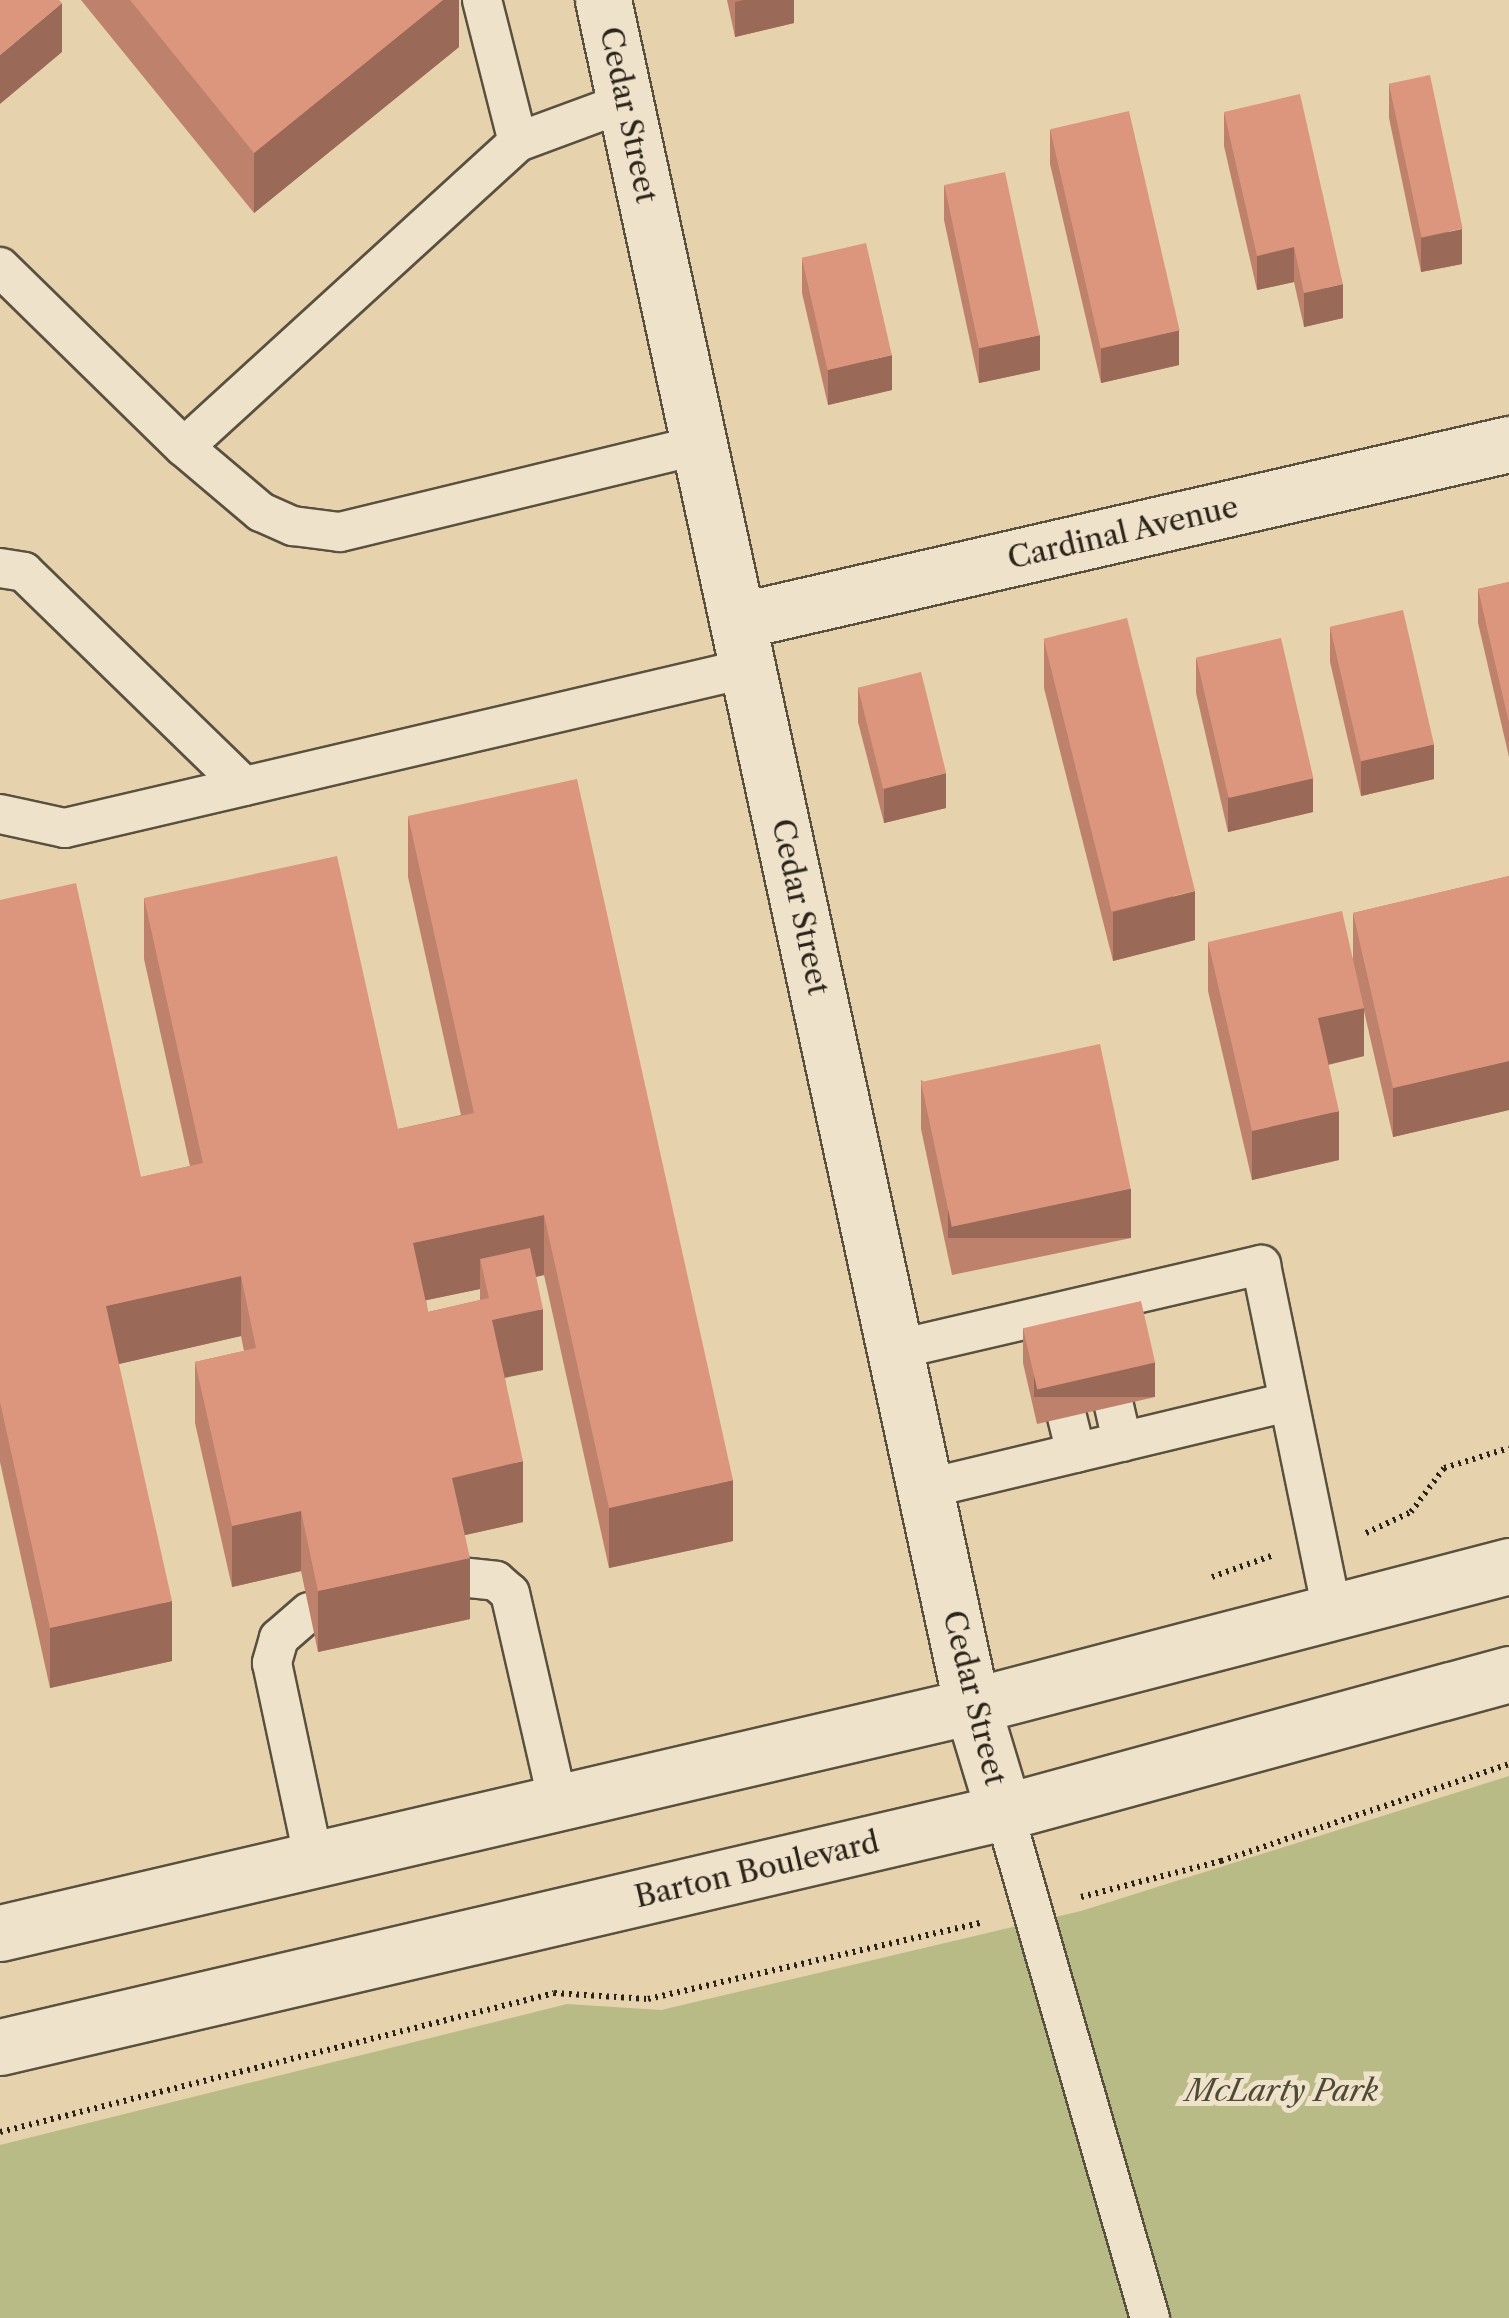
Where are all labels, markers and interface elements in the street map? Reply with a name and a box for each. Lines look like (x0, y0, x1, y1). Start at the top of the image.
street label: Cedar Street (592, 23, 664, 207)
street label: Cardinal Avenue (1004, 489, 1242, 577)
street label: Cedar Street (764, 815, 836, 999)
street label: Cedar Street (935, 1606, 1013, 1790)
street label: Barton Boulevard (631, 1824, 883, 1916)
park label: McLarty Park (1186, 2073, 1378, 2109)

